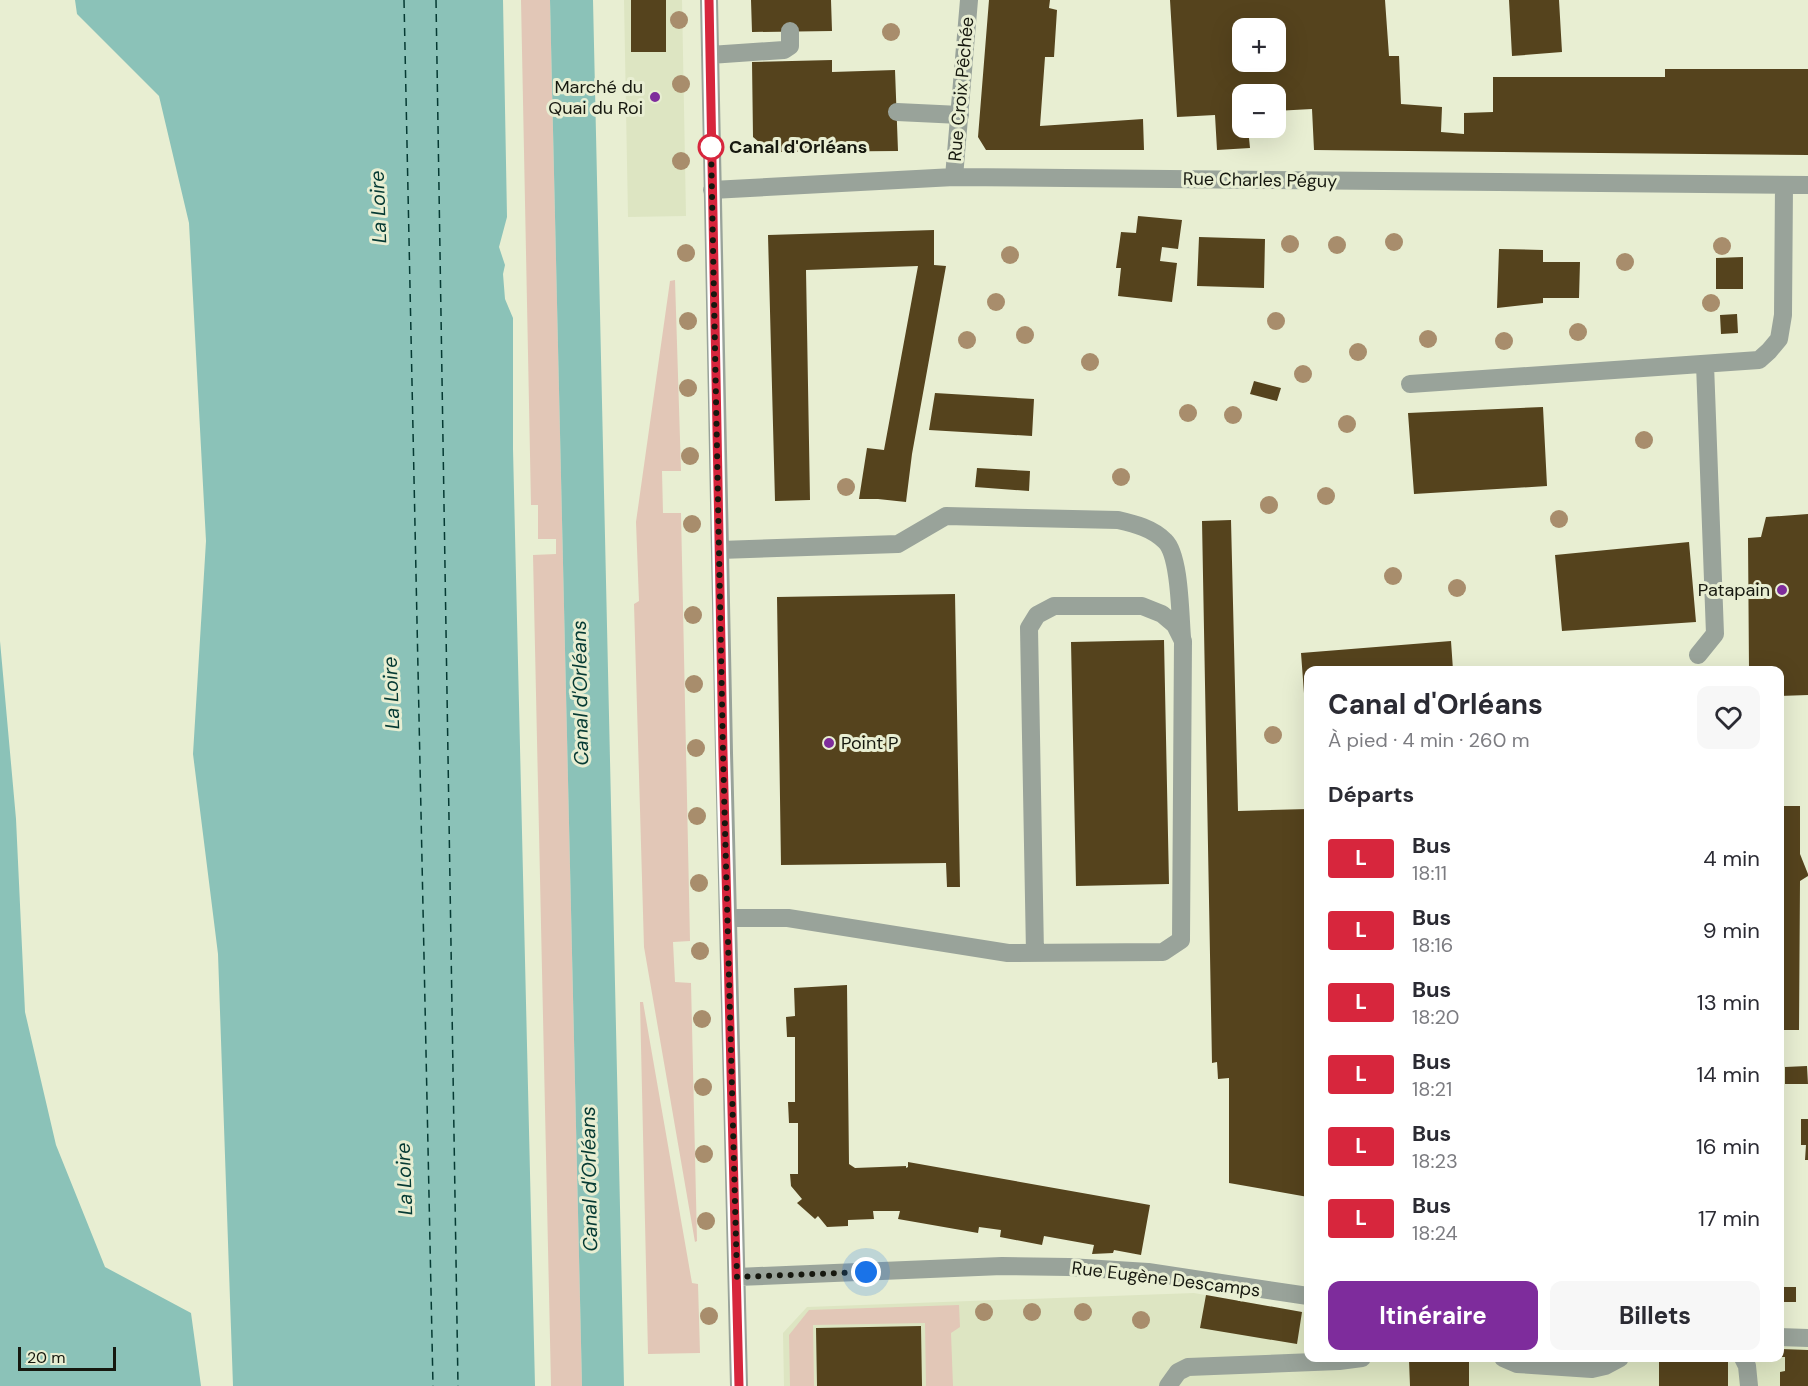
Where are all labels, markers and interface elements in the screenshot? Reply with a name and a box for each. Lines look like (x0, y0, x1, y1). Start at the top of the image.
street label: Rue Croix Pêchée (943, 16, 979, 162)
map controls (1232, 18, 1286, 138)
button: + (1232, 18, 1286, 72)
place label: Marché du Quai du Roi (548, 75, 643, 120)
button: − (1232, 84, 1286, 138)
marker: Marché du Quai du Roi (648, 90, 662, 104)
marker: Canal d'Orléans (698, 134, 724, 160)
place label: Canal d'Orléans (729, 135, 867, 159)
street label: Rue Charles Péguy (1183, 167, 1337, 193)
water label: La Loire (364, 170, 392, 244)
place label: Patapain (1698, 578, 1770, 602)
marker: Patapain (1775, 583, 1789, 597)
water label: Canal d'Orléans (566, 620, 594, 766)
water label: La Loire (377, 656, 405, 730)
text: Canal d'Orléans (1328, 686, 1543, 723)
button: heart (1697, 686, 1760, 749)
text: À pied · 4 min · 260 m (1328, 727, 1529, 753)
place label: Point P (841, 731, 899, 755)
marker: Point P (822, 736, 836, 750)
text: Départs (1328, 780, 1414, 809)
text: Bus (1412, 831, 1451, 860)
text: L (1355, 844, 1367, 872)
text: 4 min (1703, 844, 1760, 873)
text: 18:11 (1412, 860, 1447, 886)
text: Bus (1412, 903, 1451, 932)
text: L (1355, 916, 1367, 944)
text: 9 min (1703, 916, 1760, 945)
text: 18:16 (1412, 932, 1453, 958)
text: Bus (1412, 975, 1451, 1004)
text: L (1355, 988, 1367, 1016)
text: 13 min (1697, 988, 1760, 1017)
text: 18:20 (1412, 1004, 1459, 1030)
text: Bus (1412, 1047, 1451, 1076)
text: L (1355, 1060, 1367, 1088)
text: 14 min (1696, 1060, 1760, 1089)
text: 18:21 (1412, 1076, 1452, 1102)
water label: Canal d'Orléans (575, 1106, 603, 1252)
text: Bus (1412, 1119, 1451, 1148)
text: L (1355, 1132, 1367, 1160)
text: 16 min (1696, 1132, 1760, 1161)
water label: La Loire (390, 1142, 418, 1216)
text: 18:23 (1412, 1148, 1458, 1174)
text: Bus (1412, 1191, 1451, 1220)
text: L (1355, 1204, 1367, 1232)
text: 17 min (1698, 1204, 1760, 1233)
text: 18:24 (1412, 1220, 1458, 1246)
street label: Rue Eugène Descamps (1070, 1256, 1262, 1302)
your location (851, 1257, 881, 1287)
button: Itinéraire (1328, 1281, 1538, 1350)
button: Billets (1550, 1281, 1760, 1350)
scale bar (18, 1344, 116, 1372)
text: 20 m (27, 1347, 66, 1368)

